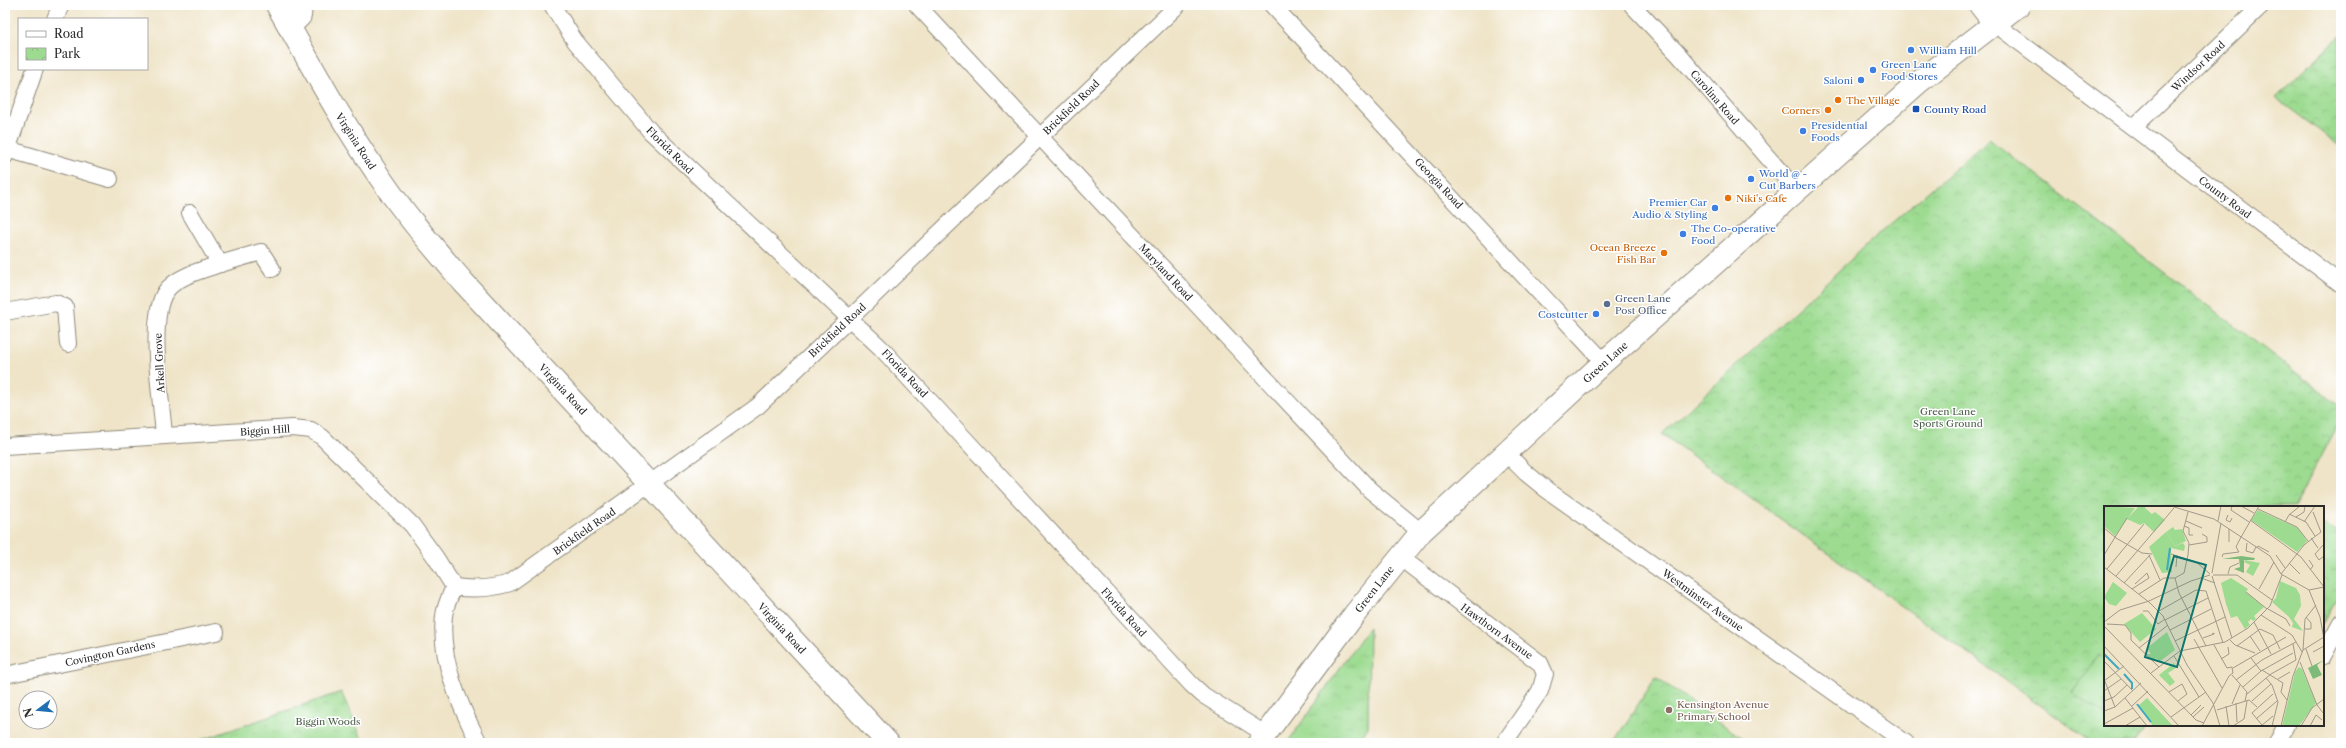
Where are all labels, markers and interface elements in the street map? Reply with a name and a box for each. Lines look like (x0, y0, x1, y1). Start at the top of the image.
legend (18, 18, 148, 70)
text: Road (54, 26, 84, 41)
street label: Windsor Road (2168, 38, 2228, 95)
place label: William Hill (1918, 44, 1977, 57)
marker: William Hill (1906, 45, 1916, 55)
text: Park (54, 46, 81, 61)
place label: Green Lane Food Stores (1881, 58, 1938, 83)
marker: Green Lane Food Stores (1868, 65, 1878, 75)
street label: Carolina Road (1687, 67, 1742, 127)
place label: Saloni (1823, 74, 1853, 87)
marker: Saloni (1856, 75, 1866, 85)
street label: Brickfield Road (1040, 77, 1102, 138)
place label: The Village (1846, 94, 1900, 107)
marker: The Village (1833, 95, 1843, 105)
place label: County Road (1924, 103, 1986, 116)
place label: Corners (1782, 104, 1820, 117)
marker: County Road (1911, 104, 1921, 114)
marker: Corners (1823, 105, 1833, 115)
street label: Virginia Road (332, 110, 379, 172)
place label: Presidential Foods (1811, 119, 1867, 144)
street label: Florida Road (643, 124, 696, 177)
marker: Presidential Foods (1798, 126, 1808, 136)
street label: Georgia Road (1412, 155, 1465, 211)
place label: World @ - Cut Barbers (1758, 167, 1816, 192)
street label: County Road (2196, 173, 2254, 221)
marker: World @ - Cut Barbers (1746, 174, 1756, 184)
place label: Niki's Cafe (1736, 192, 1788, 205)
marker: Niki's Cafe (1723, 193, 1733, 203)
place label: Premier Car Audio & Styling (1631, 196, 1708, 221)
marker: Premier Car Audio & Styling (1710, 203, 1720, 213)
place label: The Co-operative Food (1691, 222, 1776, 247)
marker: The Co-operative Food (1678, 229, 1688, 239)
street label: Maryland Road (1136, 241, 1195, 303)
place label: Ocean Breeze Fish Bar (1590, 241, 1657, 266)
marker: Ocean Breeze Fish Bar (1659, 248, 1669, 258)
place label: Green Lane Post Office (1615, 292, 1671, 317)
marker: Green Lane Post Office (1602, 299, 1612, 309)
street label: Brickfield Road (806, 301, 869, 360)
place label: Costcutter (1538, 308, 1589, 321)
marker: Costcutter (1591, 309, 1601, 319)
street label: Arkell Grove (151, 332, 168, 394)
street label: Green Lane (1580, 339, 1631, 386)
street label: Florida Road (879, 346, 930, 400)
street label: Virginia Road (535, 361, 589, 417)
park label: Green Lane Sports Ground (1913, 405, 1983, 430)
street label: Biggin Hill (240, 422, 290, 439)
street label: Brickfield Road (550, 505, 618, 558)
inset map (2104, 506, 2324, 726)
street label: Green Lane (1352, 563, 1397, 615)
street label: Westminster Avenue (1659, 566, 1746, 635)
street label: Florida Road (1098, 585, 1149, 640)
street label: Virginia Road (754, 600, 808, 656)
street label: Hawthorn Avenue (1458, 601, 1536, 662)
street label: Covington Gardens (64, 638, 156, 669)
north arrow (18, 690, 58, 730)
place label: Kensington Avenue Primary School (1677, 698, 1769, 723)
marker: Kensington Avenue Primary School (1664, 705, 1674, 715)
text: N (20, 706, 36, 719)
park label: Biggin Woods (296, 715, 360, 728)

